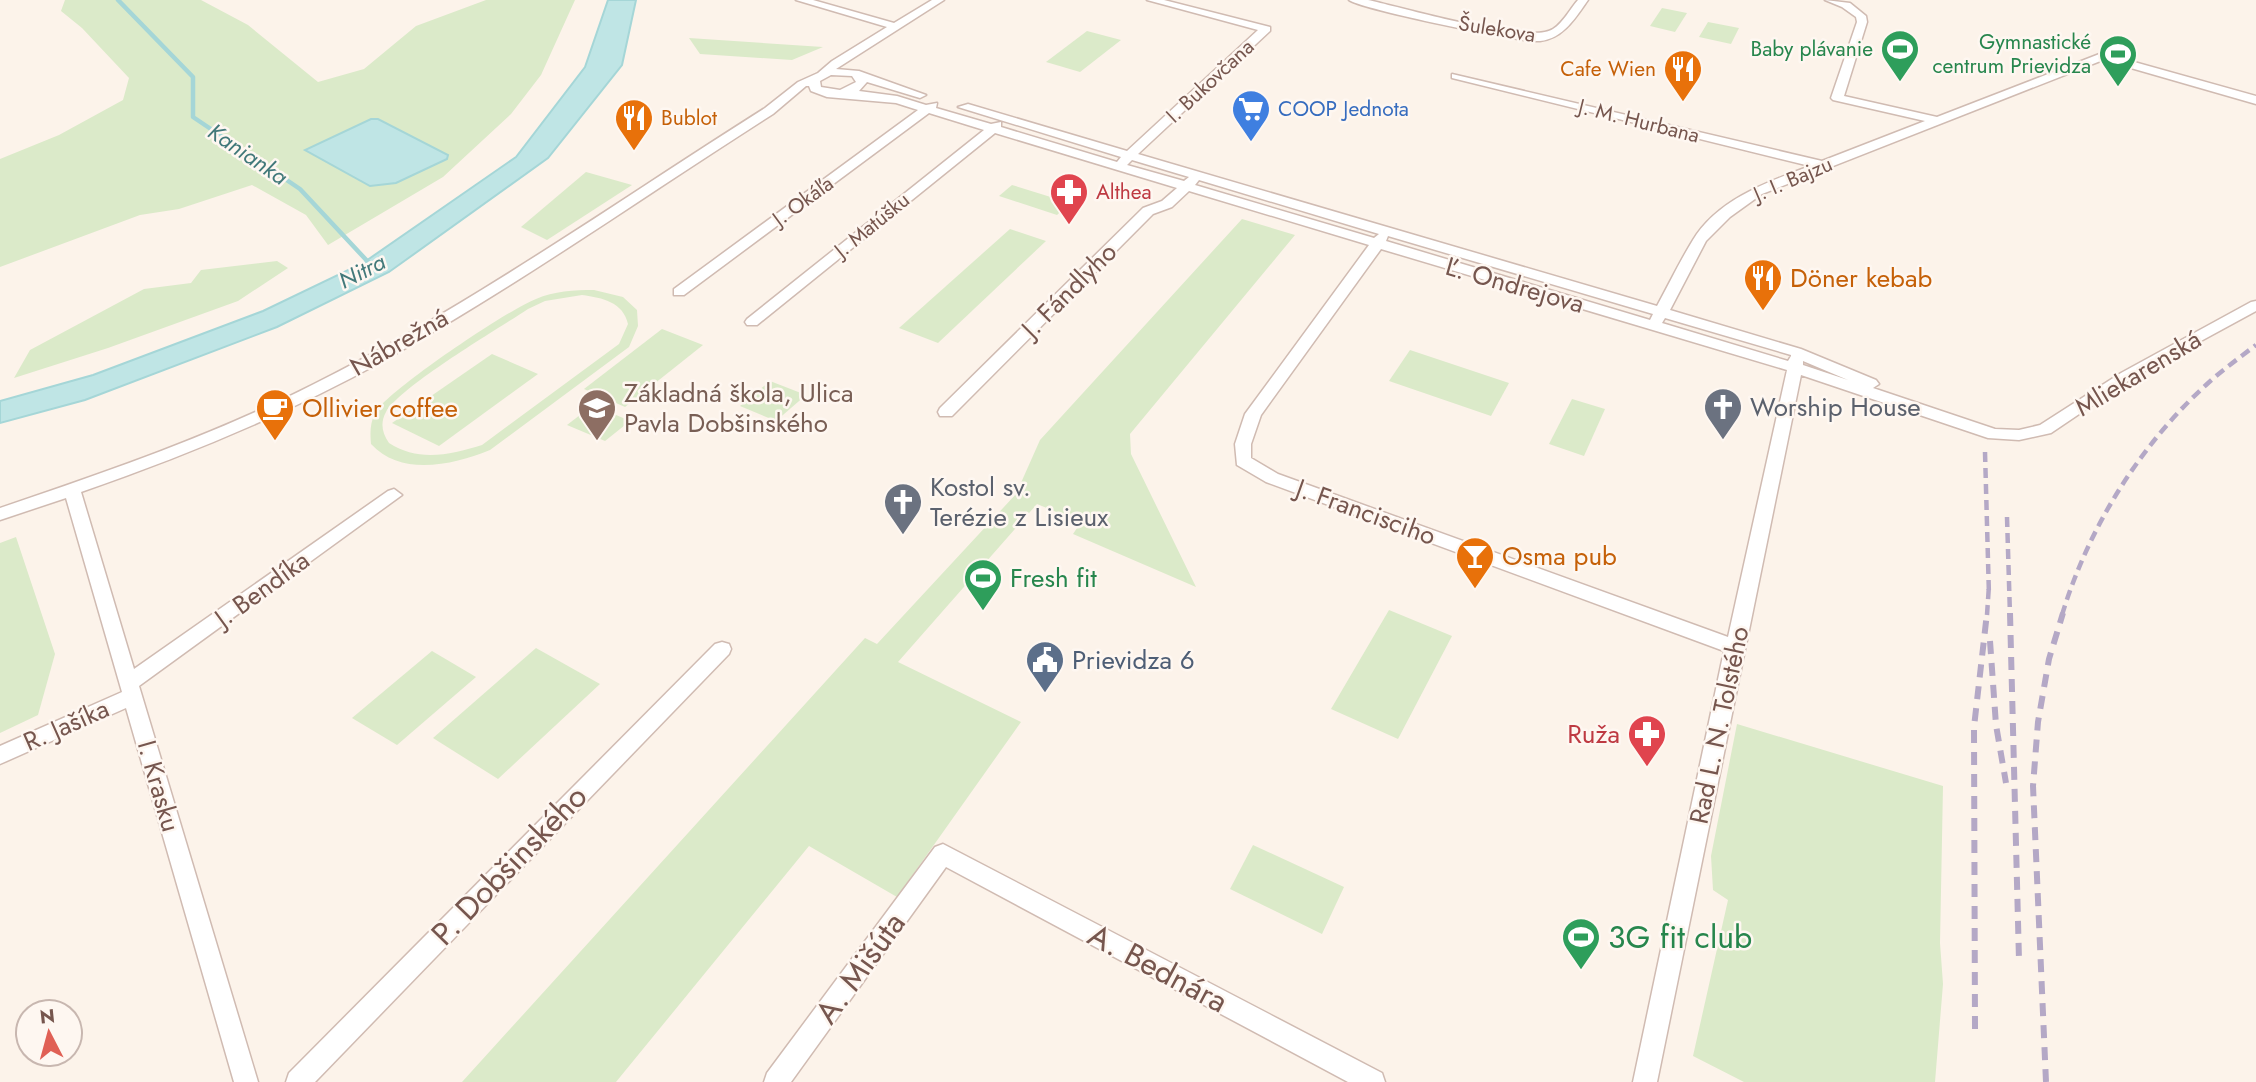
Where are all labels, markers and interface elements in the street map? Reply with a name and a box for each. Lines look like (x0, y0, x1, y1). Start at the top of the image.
street label: Šulekova (1456, 8, 1538, 50)
place label: Gymnastické centrum Prievidza (1932, 27, 2091, 81)
sports icon: Baby plávanie (1879, 28, 1921, 83)
street label: I. Bukovčana (1159, 32, 1261, 130)
sports icon: Gymnastické centrum Prievidza (2097, 33, 2139, 88)
place label: Baby plávanie (1750, 34, 1873, 64)
restaurant icon: Cafe Wien (1662, 48, 1704, 103)
place label: Cafe Wien (1560, 54, 1656, 84)
supermarket icon: COOP Jednota (1230, 88, 1272, 143)
street label: J. M. Hurbana (1572, 91, 1703, 151)
place label: COOP Jednota (1278, 94, 1409, 124)
restaurant icon: Bublot (613, 97, 655, 152)
place label: Bublot (661, 103, 717, 133)
water label: Kanianka (201, 115, 295, 193)
street label: J. I. Bajzu (1746, 149, 1837, 210)
street label: J. Okáľa (764, 169, 840, 235)
pharmacy icon: Althea (1048, 171, 1090, 226)
place label: Althea (1096, 177, 1152, 207)
street label: J. Matúšku (826, 185, 916, 267)
street label: J. Fándlyho (1011, 234, 1125, 348)
water label: Nitra (333, 245, 392, 297)
street label: Ľ. Ondrejova (1441, 247, 1589, 323)
restaurant icon: Döner kebab (1742, 257, 1784, 312)
place label: Döner kebab (1790, 259, 1932, 297)
street label: Nábrežná (343, 299, 455, 385)
street label: Mliekarenská (2068, 320, 2208, 426)
place label: Základná škola, Ulica Pavla Dobšinského (624, 374, 854, 442)
church icon: Worship House (1702, 386, 1744, 441)
cafe icon: Ollivier coffee (254, 387, 296, 442)
school or university icon: Základná škola, Ulica Pavla Dobšinského (576, 387, 618, 442)
place label: Worship House (1750, 388, 1921, 426)
place label: Ollivier coffee (302, 389, 458, 427)
place label: Kostol sv. Terézie z Lisieux (930, 468, 1108, 536)
street label: J. Francisciho (1288, 468, 1441, 555)
church icon: Kostol sv. Terézie z Lisieux (882, 481, 924, 536)
bar icon: Osma pub (1454, 535, 1496, 590)
place label: Osma pub (1502, 537, 1617, 575)
street label: J. Bendíka (204, 542, 317, 638)
sports icon: Fresh fit (962, 557, 1004, 612)
place label: Fresh fit (1010, 559, 1098, 597)
street label: Rad L. N. Tolstého (1680, 623, 1758, 827)
public building icon: Prievidza 6 (1024, 639, 1066, 694)
place label: Prievidza 6 (1072, 641, 1195, 679)
street label: R. Jašíka (17, 689, 115, 761)
pharmacy icon: Ruža (1626, 713, 1668, 768)
place label: Ruža (1567, 715, 1620, 753)
street label: I. Krasku (128, 736, 190, 836)
street label: P. Dobšinského (420, 774, 598, 956)
street label: A. Mišúta (804, 903, 916, 1033)
street label: A. Bednára (1080, 912, 1236, 1024)
place label: 3G fit club (1608, 914, 1752, 960)
sports icon: 3G fit club (1560, 916, 1602, 971)
north arrow (14, 998, 84, 1068)
text: N (38, 1002, 56, 1031)

